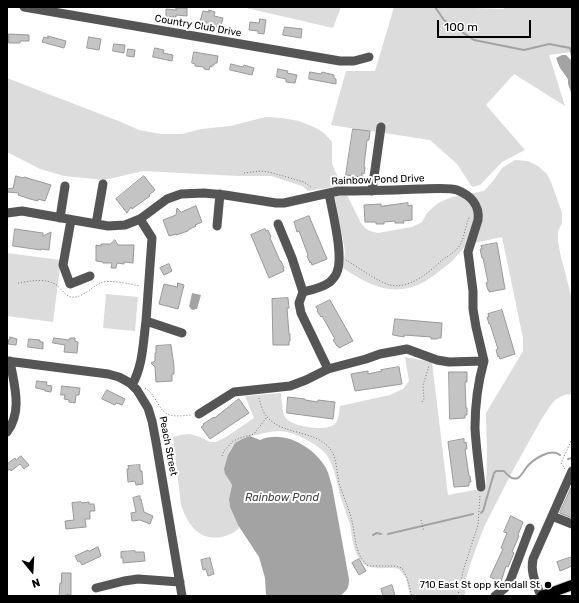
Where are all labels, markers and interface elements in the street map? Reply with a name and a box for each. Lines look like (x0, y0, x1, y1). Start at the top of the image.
street label: Country Club Drive (154, 12, 242, 40)
scale bar (439, 12, 533, 38)
text: 100 m (444, 20, 478, 34)
street label: Rainbow Pond Drive (331, 172, 425, 188)
street label: Peach Street (156, 415, 180, 477)
water label: Rainbow Pond (245, 491, 319, 505)
north arrow (12, 551, 52, 591)
text: N (30, 575, 42, 590)
place label: 710 East St opp Kendall St (420, 579, 540, 591)
marker: 710 East St opp Kendall St (543, 580, 553, 590)

